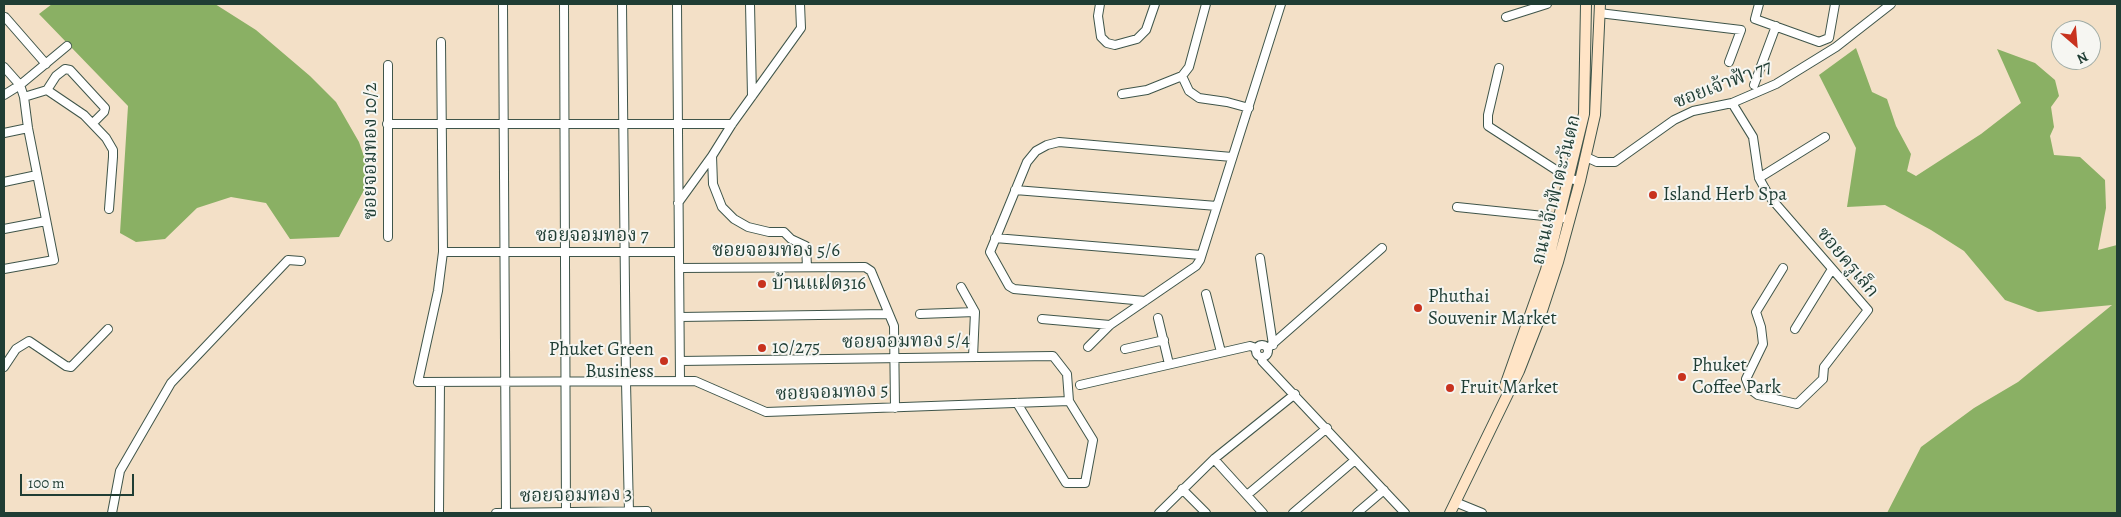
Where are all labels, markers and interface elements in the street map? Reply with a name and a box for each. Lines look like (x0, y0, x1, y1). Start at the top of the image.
north arrow (2051, 20, 2101, 70)
text: N (2074, 47, 2091, 69)
street label: ซอยเจ้าฟ้า 77 (1671, 56, 1775, 114)
street label: ซอยจอมทอง 10/2 (360, 83, 382, 219)
street label: ถนนเจ้าฟ้าตะวันตก (1527, 113, 1587, 267)
place label: Island Herb Spa (1663, 184, 1787, 206)
marker: Island Herb Spa (1647, 189, 1659, 201)
street label: ซอยครูเล็ก (1811, 223, 1883, 303)
street label: ซอยจอมทอง 7 (536, 225, 648, 247)
street label: ซอยจอมทอง 5/6 (712, 240, 840, 262)
place label: บ้านแฝด316 (772, 273, 866, 295)
marker: บ้านแฝด316 (756, 278, 768, 290)
place label: Phuthai Souvenir Market (1428, 286, 1557, 330)
marker: Phuthai Souvenir Market (1412, 302, 1424, 314)
street label: ซอยจอมทอง 5/4 (842, 329, 970, 355)
place label: 10/275 (772, 337, 820, 359)
place label: Phuket Green Business (549, 339, 654, 383)
marker: 10/275 (756, 342, 768, 354)
marker: Phuket Green Business (658, 355, 670, 367)
place label: Phuket Coffee Park (1692, 355, 1781, 399)
marker: Phuket Coffee Park (1676, 371, 1688, 383)
place label: Fruit Market (1460, 377, 1558, 399)
street label: ซอยจอมทอง 5 (775, 380, 889, 406)
marker: Fruit Market (1444, 382, 1456, 394)
scale bar (22, 464, 136, 496)
text: 100 m (28, 473, 65, 493)
street label: ซอยจอมทอง 3 (519, 484, 633, 508)

